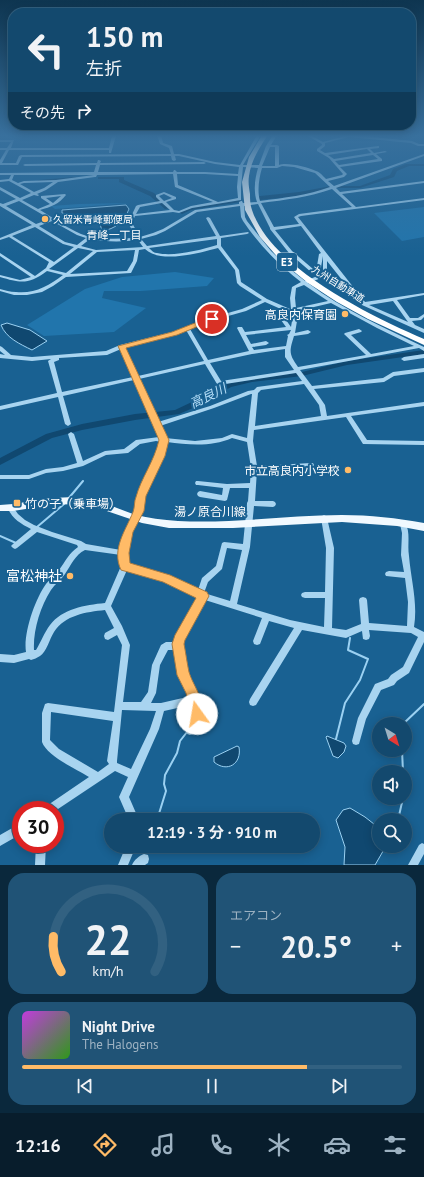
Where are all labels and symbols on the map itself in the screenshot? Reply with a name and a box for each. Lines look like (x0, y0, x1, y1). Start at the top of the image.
place label: 久留米青峰郵便局 (53, 213, 133, 226)
marker: 久留米青峰郵便局 (40, 214, 50, 224)
district label: 青峰一丁目 (87, 228, 142, 242)
road number: E3 (277, 253, 297, 271)
street label: 九州自動車道 (309, 263, 367, 305)
pin (195, 302, 229, 336)
place label: 高良内保育園 (265, 307, 337, 322)
marker: 高良内保育園 (340, 309, 350, 319)
water label: 高良川 (187, 379, 231, 412)
place label: 市立高良内小学校 (244, 463, 340, 478)
marker: 市立高良内小学校 (343, 465, 353, 475)
place label: 竹の子（乗車場） (25, 496, 121, 511)
marker: 竹の子（乗車場） (12, 498, 22, 508)
street label: 湯ノ原合川線 (174, 504, 246, 519)
place label: 富松神社 (6, 567, 62, 585)
marker: 富松神社 (65, 571, 75, 581)
position arrow (176, 693, 218, 735)
north arrow (372, 717, 412, 757)
speed limit sign: 30 (12, 801, 64, 853)

